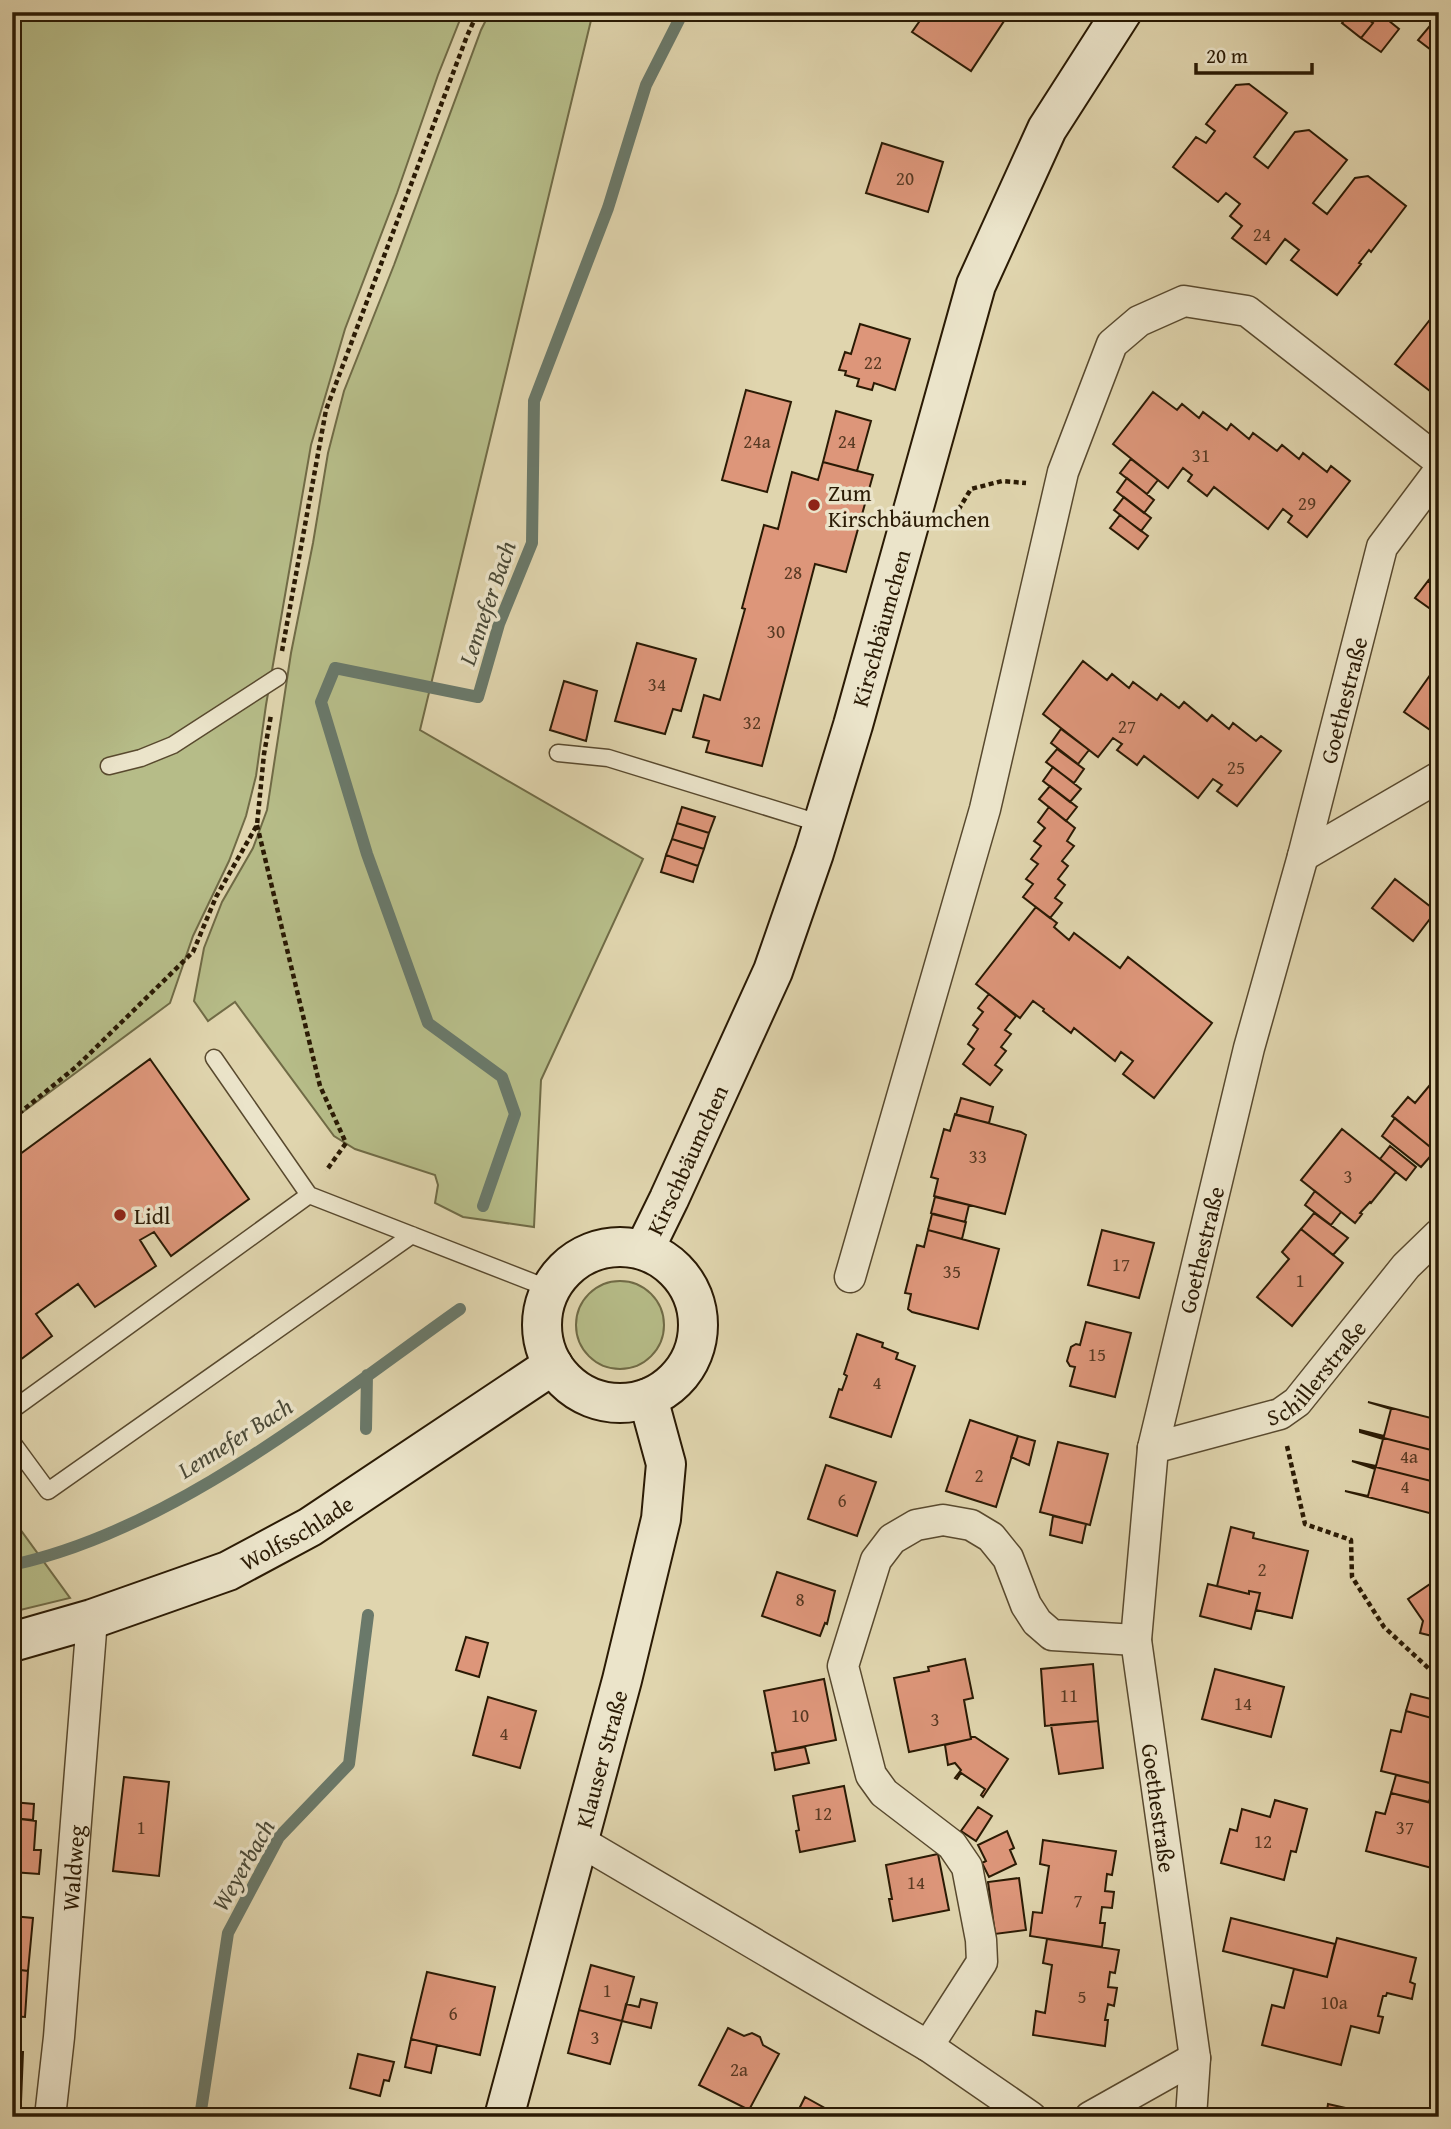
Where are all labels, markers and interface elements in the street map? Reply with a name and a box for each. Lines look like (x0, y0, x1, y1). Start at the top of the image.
scale bar (1196, 32, 1311, 76)
text: 20 m (1206, 40, 1248, 71)
house number: 20 (896, 164, 914, 192)
house number: 24 (1253, 220, 1271, 248)
house number: 22 (864, 348, 882, 376)
house number: 24a (743, 427, 771, 455)
house number: 24 (838, 427, 856, 455)
house number: 31 (1192, 441, 1210, 469)
place label: Zum Kirschbäumchen (828, 476, 990, 535)
house number: 29 (1298, 489, 1316, 517)
marker: Zum Kirschbäumchen (806, 497, 822, 513)
water label: Lennefer Bach (449, 536, 525, 671)
street label: Kirschbäumchen (842, 545, 918, 710)
house number: 28 (784, 558, 802, 586)
house number: 30 (767, 617, 785, 645)
street label: Goethestraße (1311, 633, 1375, 767)
house number: 34 (648, 670, 666, 698)
house number: 32 (743, 708, 761, 736)
house number: 27 (1118, 712, 1136, 740)
house number: 25 (1227, 753, 1245, 781)
street label: Kirschbäumchen (638, 1079, 736, 1240)
house number: 33 (969, 1142, 987, 1170)
house number: 3 (1343, 1162, 1353, 1190)
street label: Goethestraße (1169, 1183, 1232, 1317)
place label: Lidl (134, 1199, 170, 1232)
marker: Lidl (112, 1207, 128, 1223)
house number: 17 (1112, 1250, 1130, 1278)
house number: 35 (943, 1257, 961, 1285)
house number: 1 (1295, 1266, 1305, 1294)
street label: Schillerstraße (1263, 1313, 1373, 1433)
house number: 15 (1088, 1340, 1106, 1368)
house number: 4 (872, 1368, 882, 1396)
water label: Lennefer Bach (170, 1389, 299, 1488)
house number: 4a (1400, 1442, 1418, 1470)
house number: 2 (974, 1461, 984, 1489)
house number: 4 (1400, 1472, 1410, 1500)
street label: Wolfsschlade (234, 1486, 359, 1578)
house number: 6 (837, 1486, 847, 1514)
house number: 2 (1257, 1555, 1267, 1583)
house number: 8 (795, 1585, 805, 1613)
house number: 11 (1060, 1681, 1078, 1709)
street label: Klauser Straße (566, 1686, 635, 1832)
house number: 14 (1234, 1689, 1252, 1717)
house number: 10 (791, 1701, 809, 1729)
house number: 3 (930, 1705, 940, 1733)
house number: 4 (499, 1719, 509, 1747)
street label: Goethestraße (1134, 1742, 1184, 1874)
house number: 12 (814, 1799, 832, 1827)
house number: 1 (136, 1813, 146, 1841)
water label: Weyerbach (203, 1813, 283, 1917)
house number: 37 (1396, 1813, 1414, 1841)
street label: Waldweg (52, 1823, 92, 1912)
house number: 12 (1254, 1827, 1272, 1855)
house number: 14 (907, 1868, 925, 1896)
house number: 7 (1073, 1886, 1083, 1914)
house number: 1 (602, 1976, 612, 2004)
house number: 5 (1077, 1982, 1087, 2010)
house number: 10a (1320, 1988, 1348, 2016)
house number: 6 (448, 1999, 458, 2027)
house number: 3 (590, 2023, 600, 2051)
house number: 2a (730, 2055, 748, 2083)

